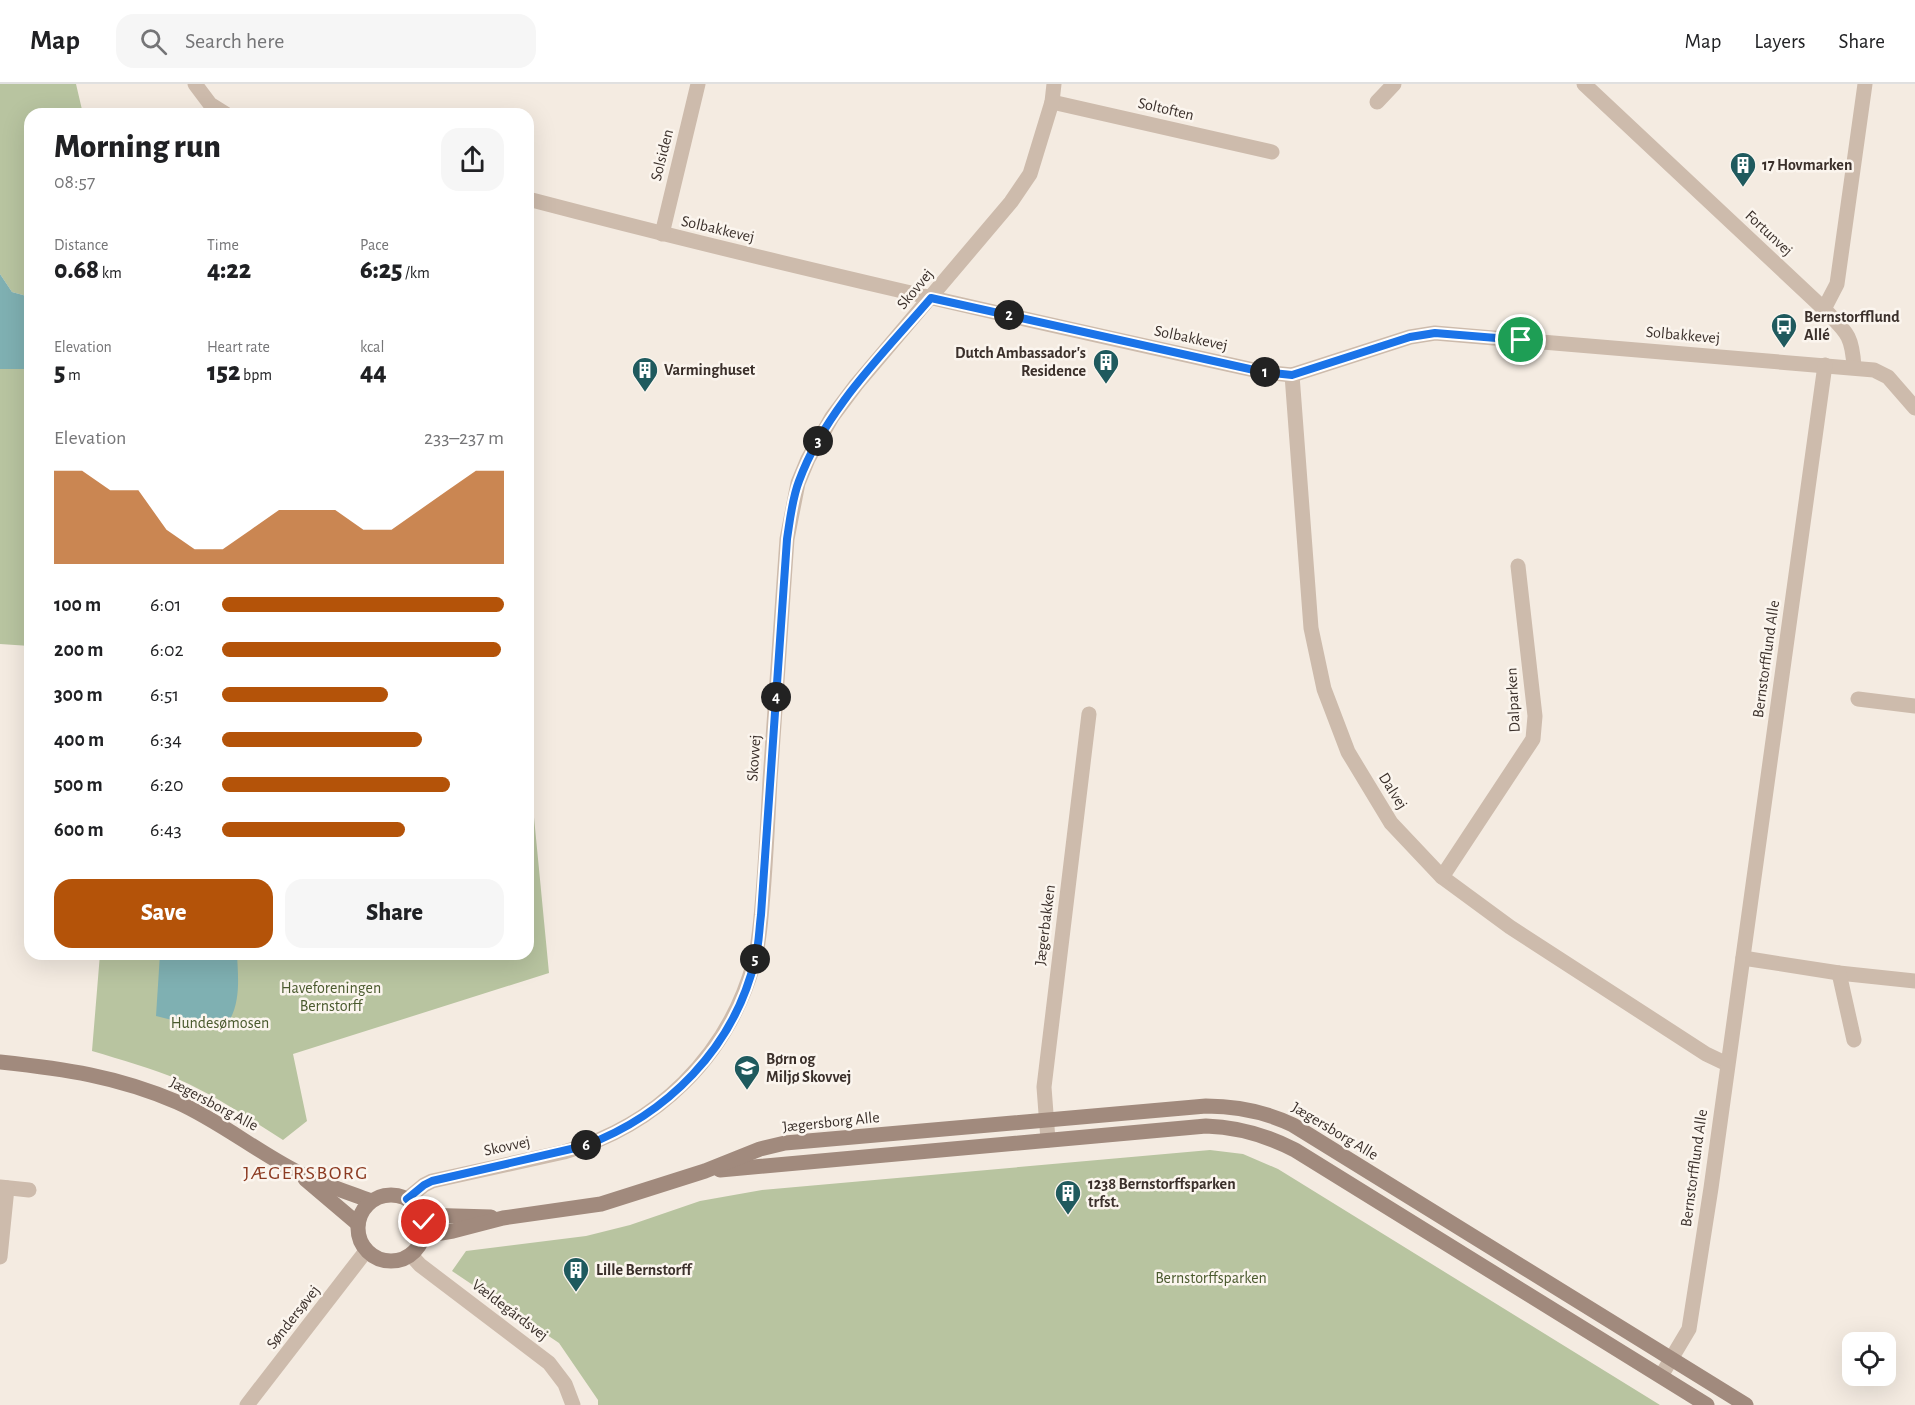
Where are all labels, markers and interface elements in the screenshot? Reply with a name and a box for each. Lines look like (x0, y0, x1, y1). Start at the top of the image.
search box (116, 14, 536, 68)
icon: search (137, 25, 170, 58)
text: Map (30, 27, 80, 55)
text: Search here (185, 30, 284, 52)
text: Map (1685, 31, 1721, 52)
text: Layers (1754, 31, 1805, 52)
text: Share (1838, 31, 1885, 52)
street label: Soltoften (1136, 95, 1196, 123)
street label: Solsiden (648, 127, 676, 183)
button: share (441, 128, 504, 191)
text: Morning run (54, 131, 221, 164)
building icon: 17 Hovmarken (1728, 150, 1758, 188)
place label: 17 Hovmarken (1762, 157, 1852, 173)
text: 08:57 (54, 172, 95, 192)
street label: Fortunvej (1741, 207, 1796, 260)
street label: Solbakkevej (680, 213, 756, 246)
text: Distance (54, 237, 108, 253)
text: Time (207, 237, 239, 253)
text: Pace (360, 237, 389, 253)
text: 0.68 (54, 257, 99, 283)
text: 4:22 (207, 257, 251, 283)
text: 6:25 (360, 257, 402, 283)
text: km (99, 265, 122, 281)
text: /km (402, 265, 430, 281)
street label: Skovvej (894, 266, 937, 313)
pin: 2 (994, 300, 1024, 330)
text: 2 (1005, 307, 1013, 323)
place label: Bernstorfflund Allé (1804, 309, 1900, 343)
bus stop icon: Bernstorfflund Allé (1769, 311, 1799, 349)
pin (1495, 314, 1546, 365)
street label: Solbakkevej (1153, 322, 1229, 355)
icon: arrive (1504, 323, 1537, 356)
street label: Solbakkevej (1645, 324, 1721, 347)
text: Elevation (54, 339, 112, 355)
text: Heart rate (207, 339, 270, 355)
text: kcal (360, 339, 384, 355)
place label: Dutch Ambassador's Residence (955, 345, 1086, 379)
building icon: Dutch Ambassador's Residence (1091, 347, 1121, 385)
building icon: Varminghuset (630, 355, 660, 393)
pin: 1 (1250, 357, 1280, 387)
text: 5 (54, 359, 65, 385)
text: 152 (207, 359, 240, 385)
text: 44 (360, 359, 387, 385)
place label: Varminghuset (664, 362, 756, 378)
text: 1 (1262, 364, 1268, 380)
text: m (65, 367, 81, 383)
text: bpm (240, 367, 272, 383)
pin: 3 (803, 426, 833, 456)
text: Elevation (54, 428, 126, 448)
text: 233–237 m (424, 428, 504, 448)
text: 3 (815, 433, 821, 449)
text: 100 m (54, 595, 101, 615)
text: 6:01 (150, 595, 181, 615)
street label: Bernstorfflund Alle (1750, 599, 1782, 719)
text: 200 m (54, 640, 103, 660)
text: 6:02 (150, 640, 184, 660)
street label: Dalparken (1503, 667, 1523, 733)
pin: 4 (761, 682, 791, 712)
text: 300 m (54, 685, 103, 705)
text: 6:51 (150, 685, 179, 705)
text: 4 (772, 689, 780, 705)
text: 400 m (54, 730, 104, 750)
text: 6:34 (150, 730, 182, 750)
street label: Skovvej (744, 734, 765, 782)
street label: Dalvej (1375, 770, 1410, 813)
text: 500 m (54, 775, 103, 795)
text: 6:20 (150, 775, 184, 795)
text: 600 m (54, 820, 104, 840)
text: 6:43 (150, 820, 182, 840)
button: Save (54, 879, 273, 948)
button: Share (285, 879, 504, 948)
street label: Jægerbakken (1032, 884, 1058, 966)
pin: 5 (740, 944, 770, 974)
text: 5 (752, 951, 758, 967)
park label: Haveforeningen Bernstorff (281, 980, 381, 1014)
park label: Hundesømosen (171, 1015, 269, 1031)
place label: Børn og Miljø Skovvej (766, 1051, 851, 1086)
school or university icon: Børn og Miljø Skovvej (732, 1053, 762, 1091)
street label: Jægersborg Alle (167, 1074, 261, 1134)
street label: Jægersborg Alle (1289, 1099, 1381, 1163)
street label: Bernstorfflund Alle (1678, 1108, 1710, 1228)
street label: Jægersborg Alle (782, 1109, 880, 1135)
pin: 6 (571, 1130, 601, 1160)
street label: Skovvej (482, 1133, 532, 1160)
text: 6 (582, 1137, 590, 1153)
district label: JÆGERSBORG (243, 1163, 369, 1183)
place label: 1238 Bernstorffsparken trfst. (1088, 1176, 1236, 1210)
building icon: 1238 Bernstorffsparken trfst. (1053, 1178, 1083, 1216)
pin (398, 1196, 449, 1247)
icon: check (407, 1205, 440, 1238)
building icon: Lille Bernstorff (561, 1255, 591, 1293)
place label: Lille Bernstorff (596, 1262, 693, 1278)
park label: Bernstorffsparken (1155, 1270, 1267, 1286)
street label: Vældegårdsvej (468, 1276, 551, 1345)
street label: Søndersøvej (263, 1282, 323, 1352)
map controls (1842, 1332, 1896, 1386)
button: locate (1842, 1332, 1896, 1386)

